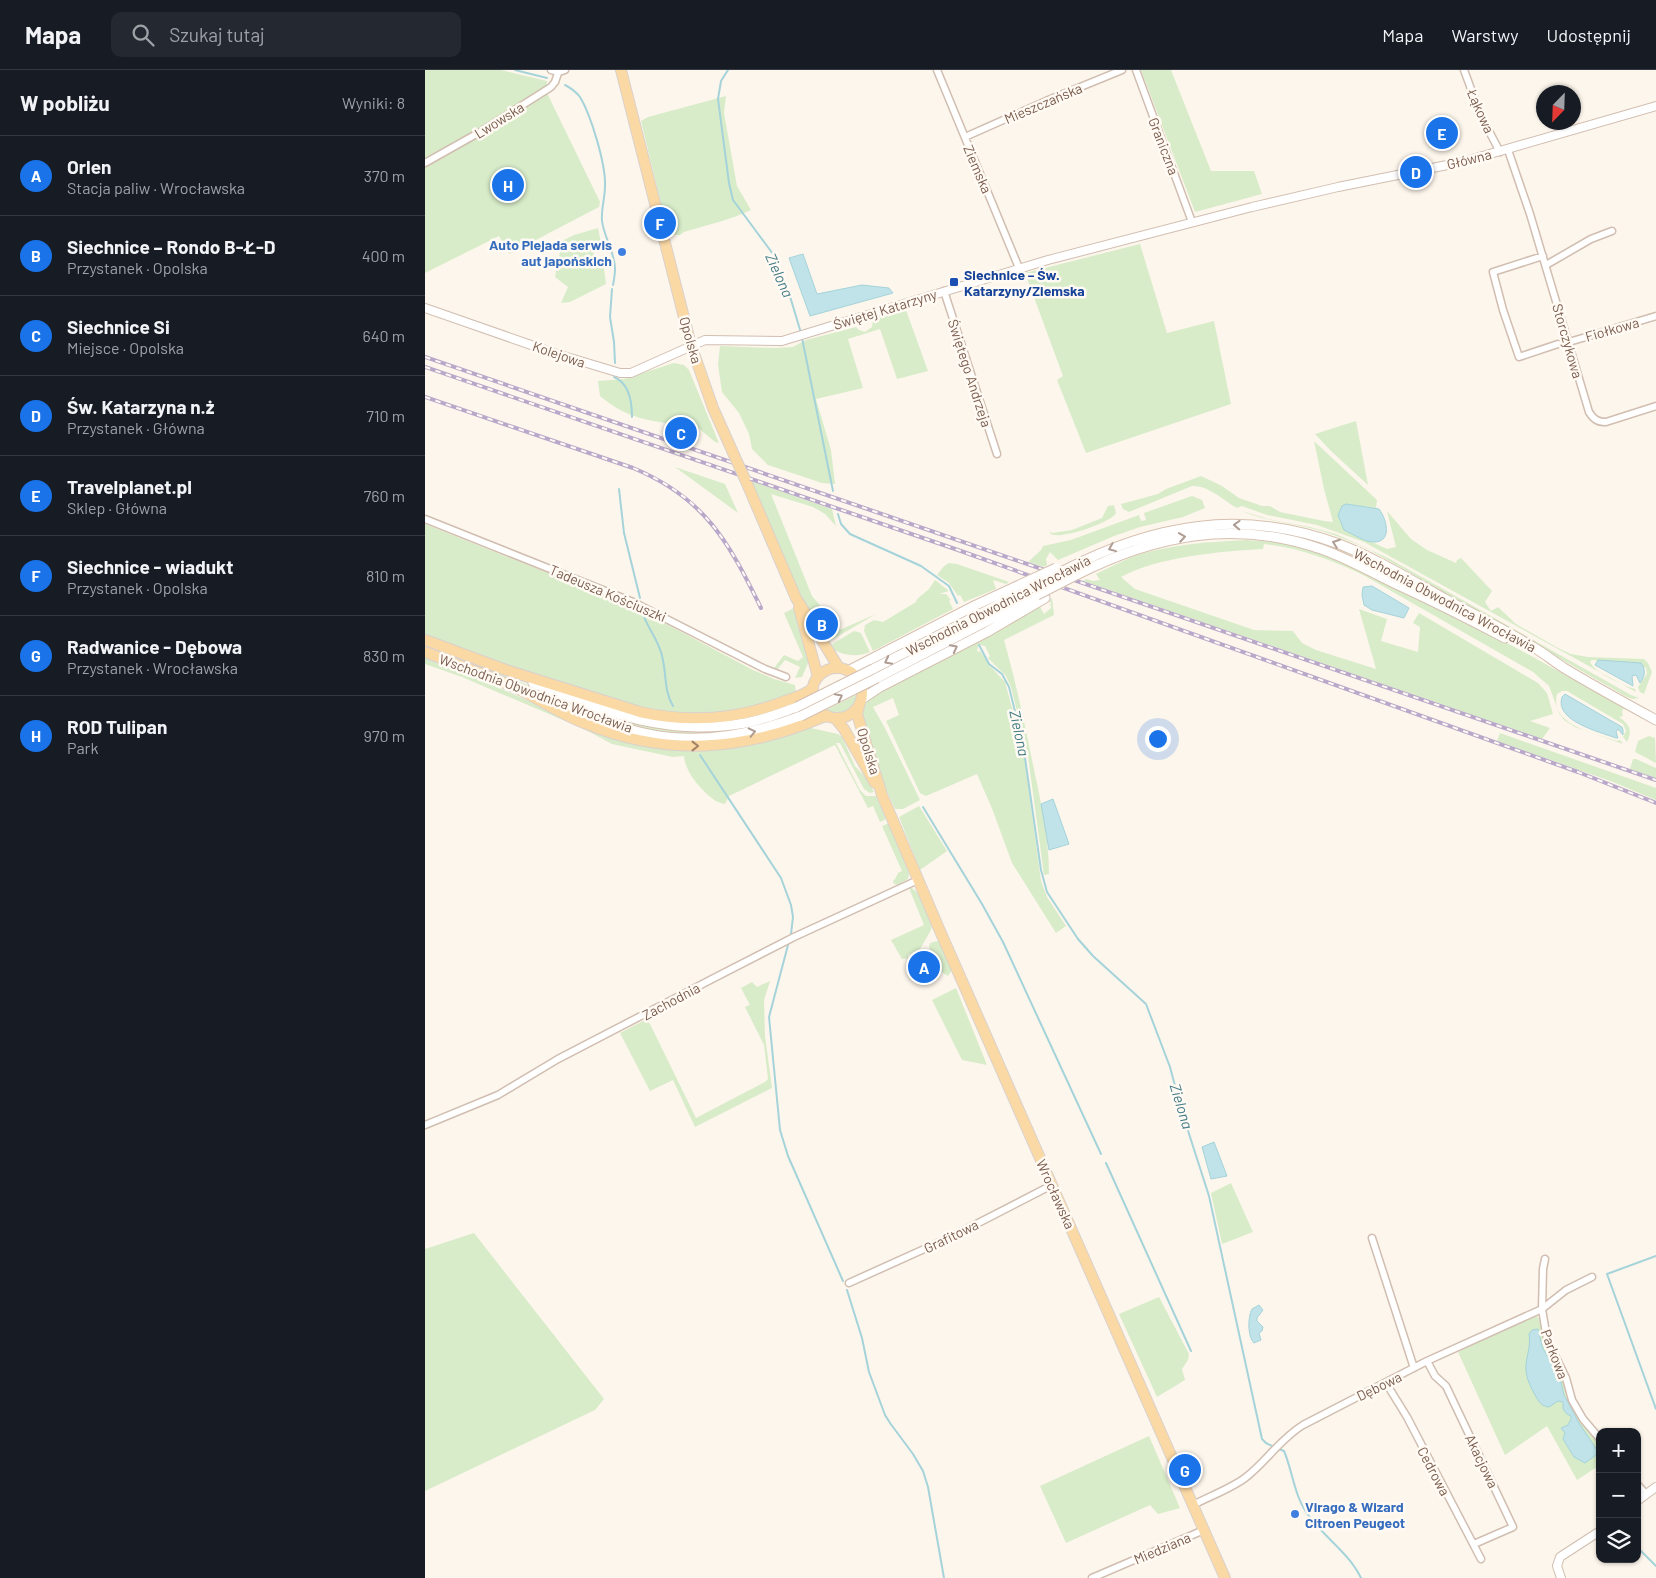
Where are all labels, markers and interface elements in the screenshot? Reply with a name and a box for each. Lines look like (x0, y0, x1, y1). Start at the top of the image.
search box (111, 12, 461, 57)
text: Mapa (25, 20, 81, 49)
icon: search (129, 21, 157, 49)
text: Szukaj tutaj (169, 23, 265, 46)
text: Mapa (1382, 24, 1423, 46)
text: Warstwy (1451, 24, 1519, 46)
text: Udostępnij (1547, 24, 1631, 46)
street label: Mieszczańska (1002, 79, 1084, 127)
street label: Łąkowa (1463, 85, 1498, 136)
north arrow (1536, 85, 1581, 130)
text: W pobliżu (20, 90, 110, 115)
text: Wyniki: 8 (342, 93, 405, 112)
street label: Lwowska (471, 98, 527, 142)
pin: E (1426, 114, 1458, 152)
street label: Graniczna (1145, 115, 1183, 177)
street label: Ziemska (960, 142, 996, 196)
street label: Główna (1445, 145, 1493, 173)
pin: D (1400, 153, 1432, 191)
text: Orlen (67, 155, 111, 178)
text: A (31, 166, 41, 185)
text: 370 m (364, 166, 405, 185)
pin: H (492, 166, 524, 204)
text: Stacja paliw · Wrocławska (67, 178, 245, 197)
pin: F (644, 204, 676, 242)
text: Siechnice – Rondo B-Ł-D (67, 235, 275, 258)
place label: Auto Plejada serwis aut japońskich (489, 236, 612, 269)
text: B (31, 246, 41, 265)
text: 400 m (362, 246, 405, 265)
marker: Auto Plejada serwis aut japońskich (616, 246, 628, 258)
water label: Zielona (762, 250, 798, 300)
text: Przystanek · Opolska (67, 258, 208, 277)
place label: Siechnice – Św. Katarzyny/Ziemska (964, 266, 1085, 299)
marker: Siechnice – Św. Katarzyny/Ziemska (948, 276, 960, 288)
street label: Świętej Katarzyny (831, 285, 939, 333)
street label: Storczykowa (1549, 302, 1587, 380)
street label: Fiołkowa (1583, 313, 1641, 345)
text: Siechnice Si (67, 315, 170, 338)
street label: Opolska (676, 315, 706, 365)
street label: Świętego Andrzeja (945, 317, 995, 429)
text: C (31, 326, 41, 345)
text: 640 m (362, 326, 405, 345)
street label: Kolejowa (530, 337, 588, 371)
text: Miejsce · Opolska (67, 338, 184, 357)
text: Św. Katarzyna n.ż (67, 395, 214, 418)
text: D (31, 406, 41, 425)
text: 710 m (366, 406, 405, 425)
pin: C (665, 414, 697, 452)
text: Przystanek · Główna (67, 418, 205, 437)
text: Travelplanet.pl (67, 475, 192, 498)
text: E (31, 486, 41, 505)
text: 760 m (364, 486, 405, 505)
text: Sklep · Główna (67, 498, 167, 517)
one-way arrow (1233, 519, 1241, 530)
one-way arrow (1178, 533, 1186, 543)
one-way arrow (1332, 539, 1340, 549)
one-way arrow (1108, 541, 1117, 552)
street label: Wschodnia Obwodnica Wrocławia (1351, 545, 1539, 655)
street label: Wschodnia Obwodnica Wrocławia (903, 551, 1093, 659)
text: Siechnice - wiadukt (67, 555, 233, 578)
street label: Tadeusza Kościuszki (547, 561, 669, 625)
text: F (32, 566, 40, 585)
text: 810 m (366, 566, 405, 585)
text: Przystanek · Opolska (67, 578, 208, 597)
pin: B (806, 605, 838, 643)
text: Radwanice - Dębowa (67, 635, 242, 658)
one-way arrow (949, 644, 958, 654)
text: G (31, 646, 41, 665)
text: 830 m (363, 646, 405, 665)
street label: Wschodnia Obwodnica Wrocławia (437, 650, 635, 736)
one-way arrow (884, 655, 893, 665)
text: Przystanek · Wrocławska (67, 658, 238, 677)
one-way arrow (834, 693, 843, 703)
water label: Zielona (1006, 708, 1034, 758)
text: ROD Tulipan (67, 715, 167, 738)
text: H (31, 726, 41, 745)
text: 970 m (364, 726, 405, 745)
street label: Opolska (854, 726, 884, 776)
your location (1145, 726, 1171, 752)
one-way arrow (747, 727, 756, 738)
text: Park (67, 738, 98, 757)
one-way arrow (692, 741, 699, 751)
pin: A (908, 948, 940, 986)
street label: Zachodnia (639, 979, 703, 1023)
water label: Zielona (1167, 1081, 1197, 1131)
street label: Wrocławska (1033, 1157, 1079, 1231)
street label: Grafitowa (921, 1215, 981, 1257)
street label: Parkowa (1538, 1327, 1572, 1381)
street label: Dębowa (1354, 1368, 1404, 1404)
map controls (1596, 1428, 1641, 1563)
button: + (1596, 1428, 1641, 1473)
street label: Akacjowa (1462, 1431, 1502, 1491)
street label: Cedrowa (1414, 1444, 1454, 1498)
pin: G (1169, 1451, 1201, 1489)
button: − (1596, 1473, 1641, 1518)
place label: Virago & Wizard Citroen Peugeot (1305, 1498, 1405, 1531)
marker: Virago & Wizard Citroen Peugeot (1289, 1508, 1301, 1520)
button: layers (1596, 1518, 1641, 1563)
street label: Miedziana (1131, 1528, 1193, 1568)

